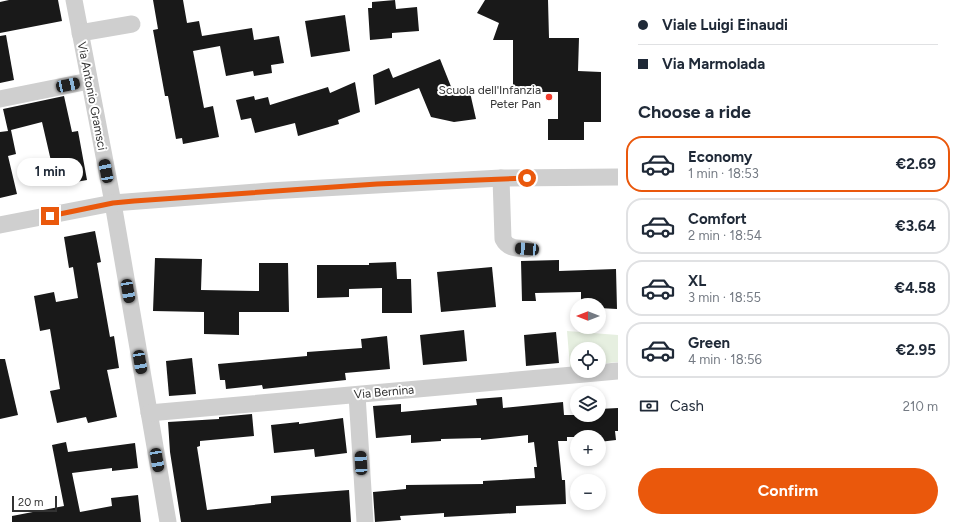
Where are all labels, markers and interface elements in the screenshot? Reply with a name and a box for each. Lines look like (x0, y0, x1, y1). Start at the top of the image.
text: Viale Luigi Einaudi (662, 16, 788, 34)
street label: Via Antonio Gramsci (75, 41, 109, 151)
text: Via Marmolada (662, 55, 765, 73)
car (55, 77, 81, 93)
place label: Scuola dell'Infanzia Peter Pan (439, 83, 541, 111)
marker: Scuola dell'Infanzia Peter Pan (544, 92, 554, 102)
text: Choose a ride (638, 101, 751, 123)
icon: car (640, 146, 676, 182)
text: Economy (688, 148, 753, 166)
text: €2.69 (896, 155, 936, 173)
callout: 1 min (17, 158, 83, 186)
car (98, 158, 114, 184)
text: 1 min (35, 164, 65, 179)
text: 1 min · 18:53 (688, 166, 759, 181)
route start (518, 169, 536, 187)
route end (41, 207, 59, 225)
icon: car (640, 208, 676, 244)
text: Comfort (688, 210, 747, 228)
text: €3.64 (895, 217, 936, 235)
text: 2 min · 18:54 (688, 228, 762, 243)
car (515, 242, 539, 256)
icon: car (640, 270, 676, 306)
text: XL (688, 272, 706, 290)
car (120, 278, 136, 304)
text: €4.58 (894, 279, 936, 297)
text: 3 min · 18:55 (688, 290, 761, 305)
north arrow (570, 298, 606, 334)
map controls (570, 298, 606, 510)
icon: car (640, 332, 676, 368)
text: Green (688, 334, 730, 352)
text: €2.95 (896, 341, 936, 359)
button: locate (570, 342, 606, 378)
car (132, 349, 148, 375)
text: 4 min · 18:56 (688, 352, 762, 367)
street label: Via Bernina (353, 382, 415, 402)
button: layers (570, 386, 606, 422)
icon: cash (638, 395, 660, 417)
text: Cash (670, 397, 704, 415)
text: 210 m (903, 399, 938, 414)
button: + (570, 430, 606, 466)
car (149, 447, 165, 473)
car (354, 451, 368, 475)
button: Confirm (638, 468, 938, 514)
button: − (570, 474, 606, 510)
scale bar (12, 494, 57, 513)
text: 20 m (18, 496, 43, 509)

